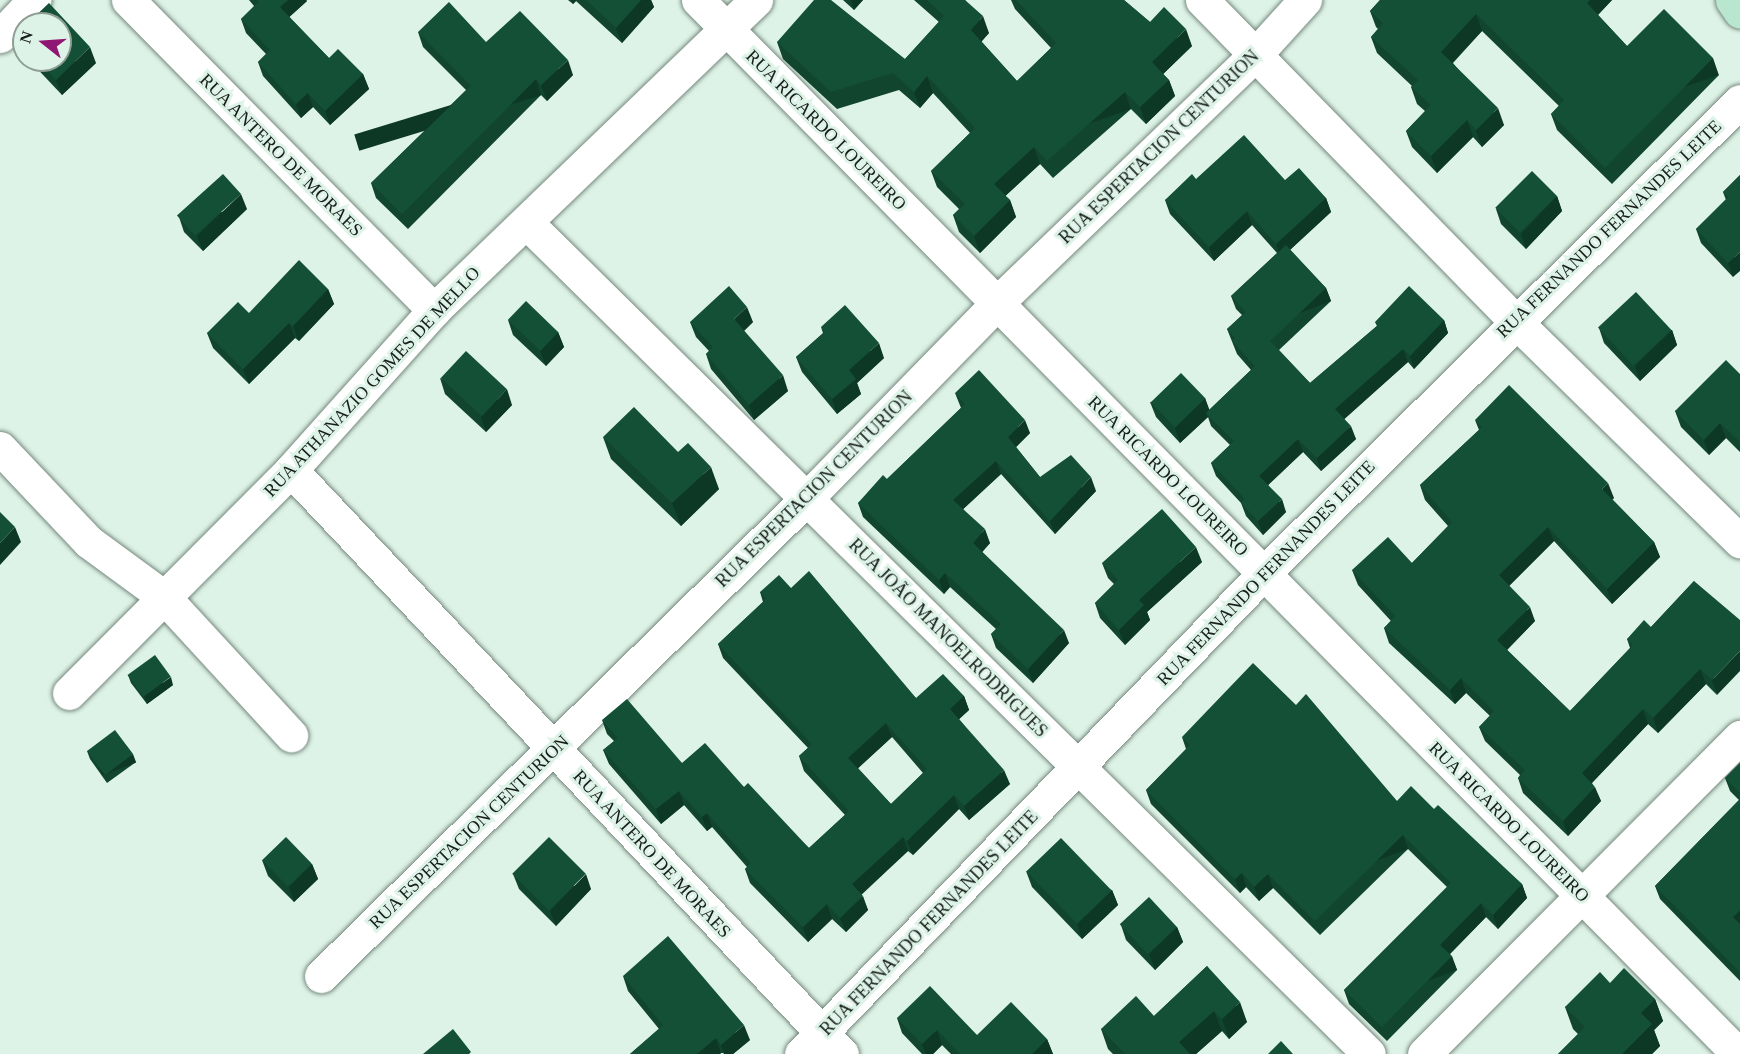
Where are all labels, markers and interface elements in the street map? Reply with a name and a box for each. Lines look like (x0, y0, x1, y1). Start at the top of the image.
north arrow (12, 12, 72, 72)
text: N (16, 29, 36, 45)
street label: RUA RICARDO LOUREIRO (741, 45, 911, 215)
street label: RUA ESPERTACION CENTURION (1054, 45, 1264, 249)
street label: RUA ANTERO DE MORAES (194, 68, 368, 242)
street label: RUA FERNANDO FERNANDES LEITE (1492, 115, 1726, 343)
street label: RUA ATHANAZIO GOMES DE MELLO (259, 262, 485, 502)
street label: RUA ESPERTACION CENTURION (711, 386, 917, 592)
street label: RUA RICARDO LOUREIRO (1083, 391, 1253, 561)
street label: RUA FERNANDO FERNANDES LEITE (1152, 456, 1380, 690)
street label: RUA JOÃO MANOELRODRIGUES (844, 534, 1052, 742)
street label: RUA ESPERTACION CENTURION (364, 730, 574, 934)
street label: RUA RICARDO LOUREIRO (1424, 737, 1594, 907)
street label: RUA ANTERO DE MORAES (568, 765, 736, 943)
street label: RUA FERNANDO FERNANDES LEITE (815, 806, 1043, 1040)

